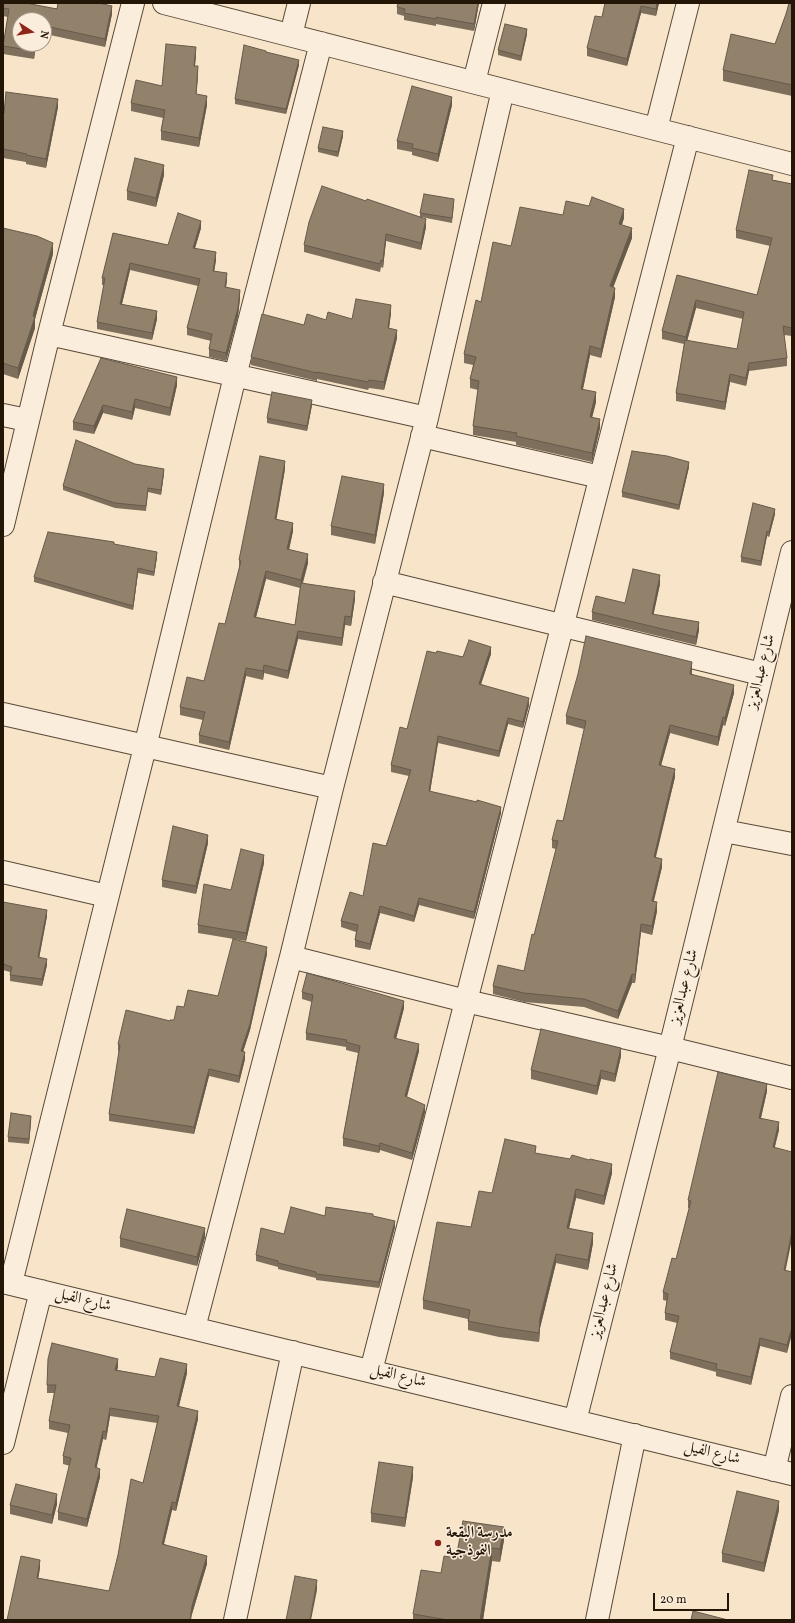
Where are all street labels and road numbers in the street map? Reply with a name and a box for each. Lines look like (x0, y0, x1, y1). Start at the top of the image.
street label: شارع عبدالعزيز (743, 633, 781, 711)
street label: شارع عبدالعزيز (666, 948, 704, 1026)
street label: شارع عبدالعزيز (586, 1262, 624, 1340)
street label: شارع الفيل (53, 1285, 113, 1317)
street label: شارع الفيل (368, 1361, 428, 1393)
street label: شارع الفيل (682, 1438, 742, 1470)

